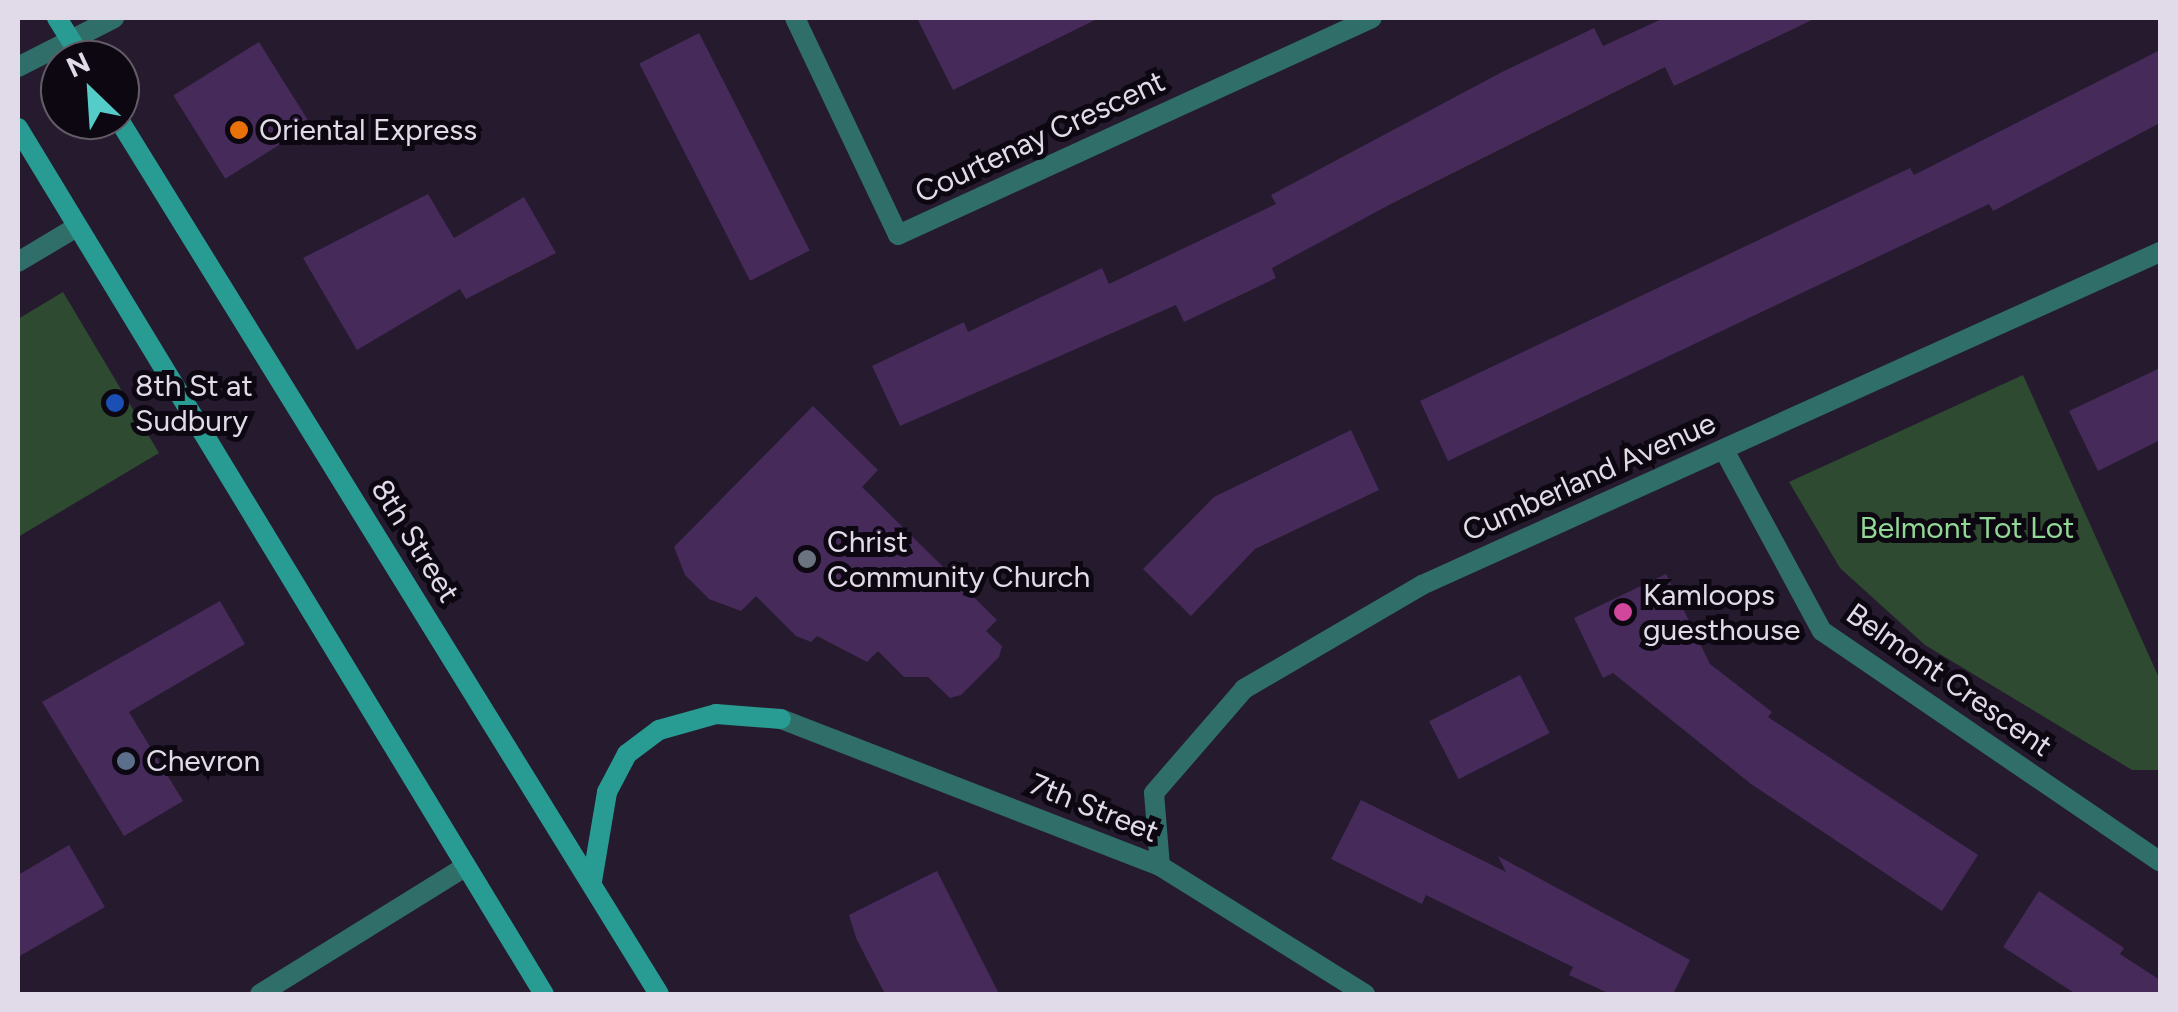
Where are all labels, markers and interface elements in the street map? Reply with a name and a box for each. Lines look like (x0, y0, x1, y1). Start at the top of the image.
north arrow (40, 40, 140, 140)
text: N (61, 45, 95, 85)
street label: Courtenay Crescent (909, 63, 1171, 211)
place label: Oriental Express (259, 112, 477, 148)
marker: Oriental Express (228, 119, 250, 141)
place label: 8th St at Sudbury (135, 368, 253, 438)
marker: 8th St at Sudbury (104, 392, 126, 414)
street label: Cumberland Avenue (1457, 405, 1721, 549)
street label: 8th Street (363, 473, 467, 609)
park label: Belmont Tot Lot (1860, 510, 2074, 546)
place label: Christ Community Church (827, 524, 1090, 594)
marker: Christ Community Church (796, 548, 818, 570)
place label: Kamloops guesthouse (1643, 577, 1800, 648)
street label: Belmont Crescent (1839, 596, 2059, 764)
marker: Kamloops guesthouse (1612, 601, 1634, 623)
place label: Chevron (146, 743, 260, 779)
marker: Chevron (115, 750, 137, 772)
street label: 7th Street (1024, 766, 1164, 850)

